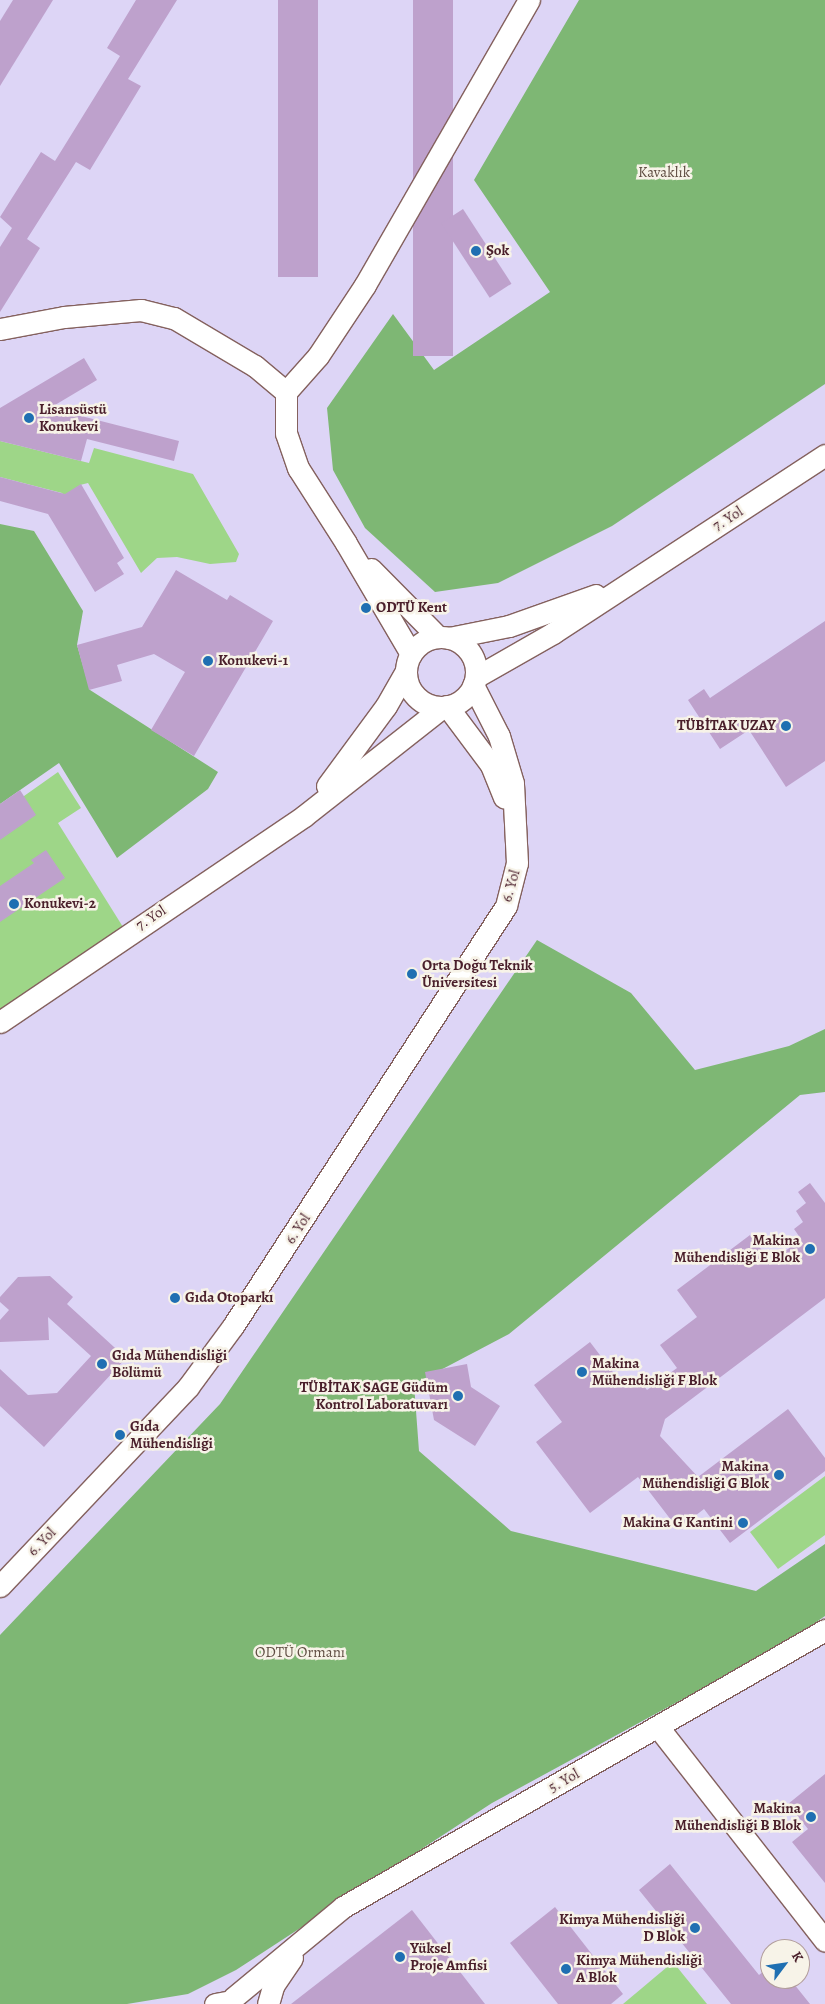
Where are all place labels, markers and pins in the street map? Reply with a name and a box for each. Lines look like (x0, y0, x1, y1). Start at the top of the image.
place label: Şok (486, 242, 509, 260)
marker: Şok (470, 245, 482, 257)
place label: Lisansüstü Konukevi (39, 400, 107, 435)
marker: Lisansüstü Konukevi (23, 412, 35, 424)
place label: ODTÜ Kent (376, 599, 447, 617)
marker: ODTÜ Kent (360, 602, 372, 614)
place label: Konukevi-1 (218, 652, 288, 670)
marker: Konukevi-1 (202, 655, 214, 667)
place label: TÜBİTAK UZAY (677, 717, 776, 735)
marker: TÜBİTAK UZAY (780, 720, 792, 732)
place label: Konukevi-2 (24, 895, 96, 913)
marker: Konukevi-2 (8, 898, 20, 910)
place label: Orta Doğu Teknik Üniversitesi (422, 956, 533, 991)
marker: Orta Doğu Teknik Üniversitesi (406, 968, 418, 980)
place label: Makina Mühendisliği E Blok (674, 1231, 800, 1266)
marker: Makina Mühendisliği E Blok (804, 1243, 816, 1255)
place label: Gıda Otoparkı (185, 1289, 273, 1307)
marker: Gıda Otoparkı (169, 1292, 181, 1304)
place label: Gıda Mühendisliği Bölümü (112, 1346, 227, 1381)
place label: Makina Mühendisliği F Blok (592, 1354, 717, 1389)
marker: Gıda Mühendisliği Bölümü (96, 1358, 108, 1370)
marker: Makina Mühendisliği F Blok (576, 1366, 588, 1378)
place label: TÜBİTAK SAGE Güdüm Kontrol Laboratuvarı (300, 1378, 448, 1413)
marker: TÜBİTAK SAGE Güdüm Kontrol Laboratuvarı (452, 1390, 464, 1402)
place label: Gıda Mühendisliği (130, 1417, 213, 1452)
marker: Gıda Mühendisliği (114, 1429, 126, 1441)
place label: Makina Mühendisliği G Blok (642, 1457, 769, 1492)
marker: Makina Mühendisliği G Blok (773, 1469, 785, 1481)
place label: Makina G Kantini (623, 1514, 733, 1532)
marker: Makina G Kantini (737, 1517, 749, 1529)
place label: Makina Mühendisliği B Blok (675, 1799, 801, 1834)
marker: Makina Mühendisliği B Blok (805, 1811, 817, 1823)
place label: Kimya Mühendisliği D Blok (559, 1910, 685, 1945)
marker: Kimya Mühendisliği D Blok (689, 1922, 701, 1934)
place label: Yüksel Proje Amfisi (410, 1939, 487, 1974)
marker: Yüksel Proje Amfisi (394, 1951, 406, 1963)
place label: Kimya Mühendisliği A Blok (576, 1951, 702, 1986)
marker: Kimya Mühendisliği A Blok (560, 1963, 572, 1975)

